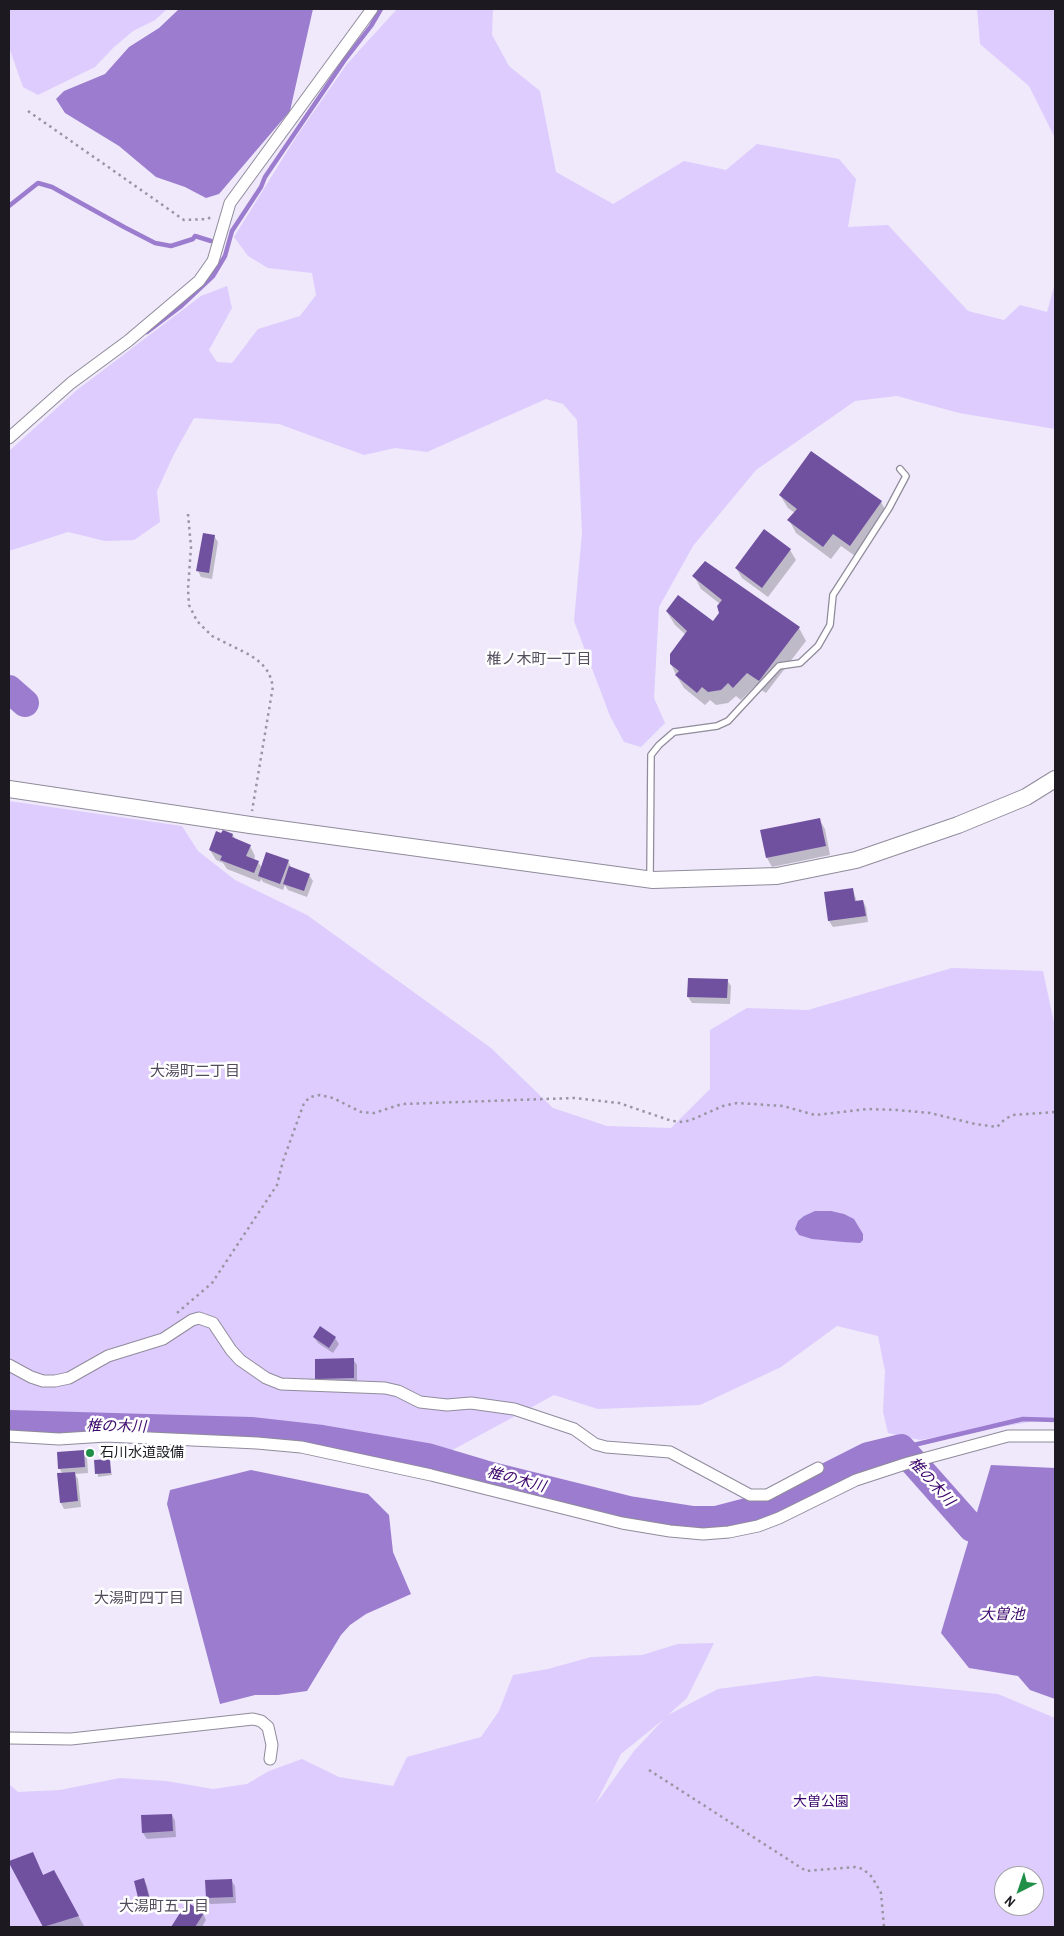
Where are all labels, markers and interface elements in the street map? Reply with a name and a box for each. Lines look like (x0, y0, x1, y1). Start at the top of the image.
district label: 椎ノ木町一丁目 (487, 651, 591, 669)
district label: 大湯町二丁目 (150, 1063, 240, 1081)
water label: 椎の木川 (86, 1417, 146, 1437)
place label: 石川水道設備 (100, 1445, 184, 1461)
marker: 石川水道設備 (84, 1447, 96, 1459)
water label: 椎の木川 (904, 1454, 958, 1510)
water label: 椎の木川 (485, 1464, 547, 1496)
district label: 大湯町四丁目 (94, 1590, 184, 1608)
water label: 大曽池 (980, 1606, 1024, 1624)
park label: 大曽公園 (793, 1794, 849, 1810)
north arrow (994, 1866, 1044, 1916)
text: N (1001, 1892, 1019, 1911)
district label: 大湯町五丁目 (119, 1898, 209, 1916)

